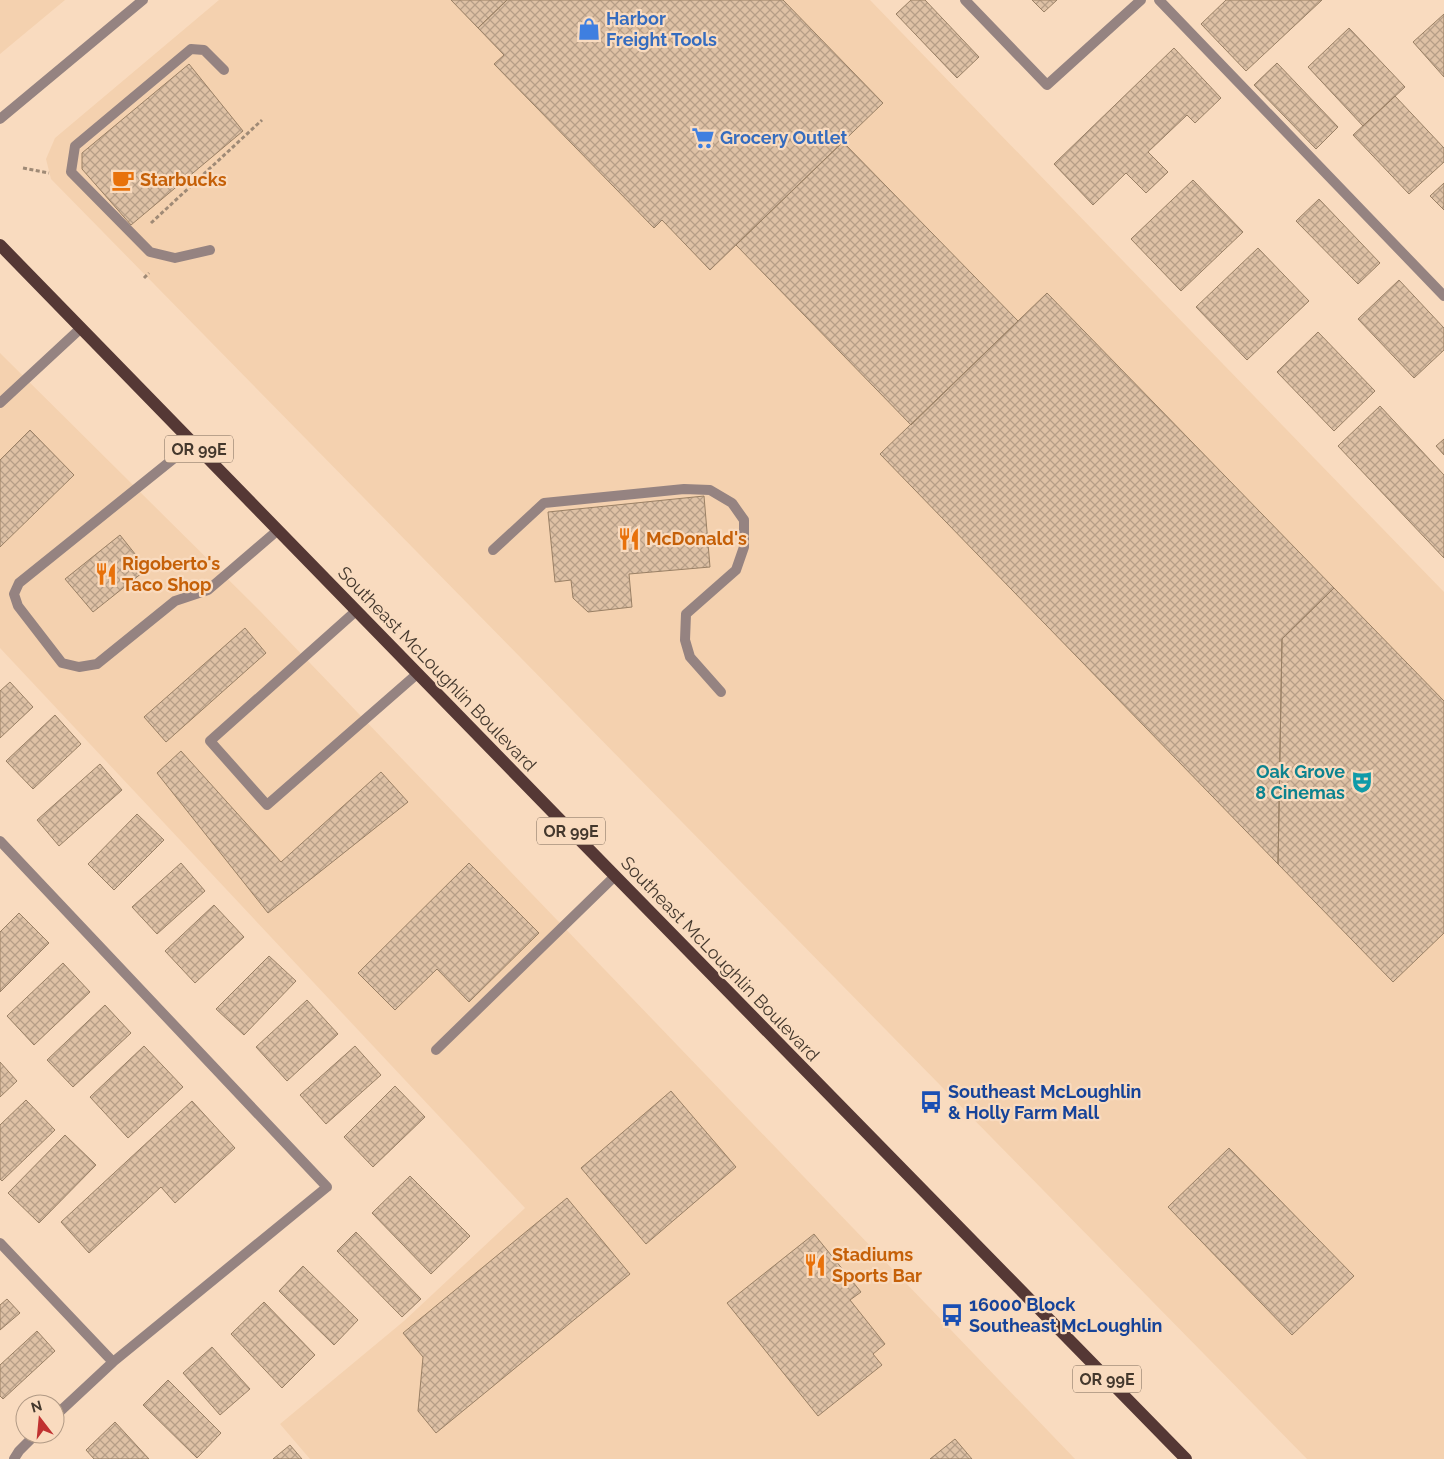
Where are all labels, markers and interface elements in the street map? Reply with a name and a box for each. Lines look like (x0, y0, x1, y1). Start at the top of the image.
place label: Harbor Freight Tools (606, 8, 717, 50)
shop icon: Harbor Freight Tools (576, 16, 602, 42)
supermarket icon: Grocery Outlet (690, 125, 716, 151)
place label: Grocery Outlet (720, 127, 847, 148)
cafe icon: Starbucks (110, 167, 136, 193)
place label: Starbucks (140, 169, 227, 190)
road number: OR 99E (165, 436, 233, 462)
restaurant icon: McDonald's (616, 526, 642, 552)
place label: McDonald's (646, 528, 747, 549)
place label: Rigoberto's Taco Shop (122, 553, 220, 595)
restaurant icon: Rigoberto's Taco Shop (93, 561, 119, 587)
street label: Southeast McLoughlin Boulevard (334, 562, 541, 775)
place label: Oak Grove 8 Cinemas (1255, 761, 1345, 803)
theatre icon: Oak Grove 8 Cinemas (1349, 769, 1375, 795)
road number: OR 99E (537, 818, 605, 844)
street label: Southeast McLoughlin Boulevard (617, 852, 824, 1065)
place label: Southeast McLoughlin & Holly Farm Mall (948, 1081, 1142, 1123)
bus stop icon: Southeast McLoughlin & Holly Farm Mall (918, 1089, 944, 1115)
place label: Stadiums Sports Bar (832, 1244, 922, 1286)
restaurant icon: Stadiums Sports Bar (802, 1252, 828, 1278)
place label: 16000 Block Southeast McLoughlin (969, 1294, 1163, 1336)
bus stop icon: 16000 Block Southeast McLoughlin (939, 1302, 965, 1328)
road number: OR 99E (1073, 1366, 1141, 1392)
north arrow (15, 1394, 65, 1444)
text: N (29, 1397, 44, 1416)

